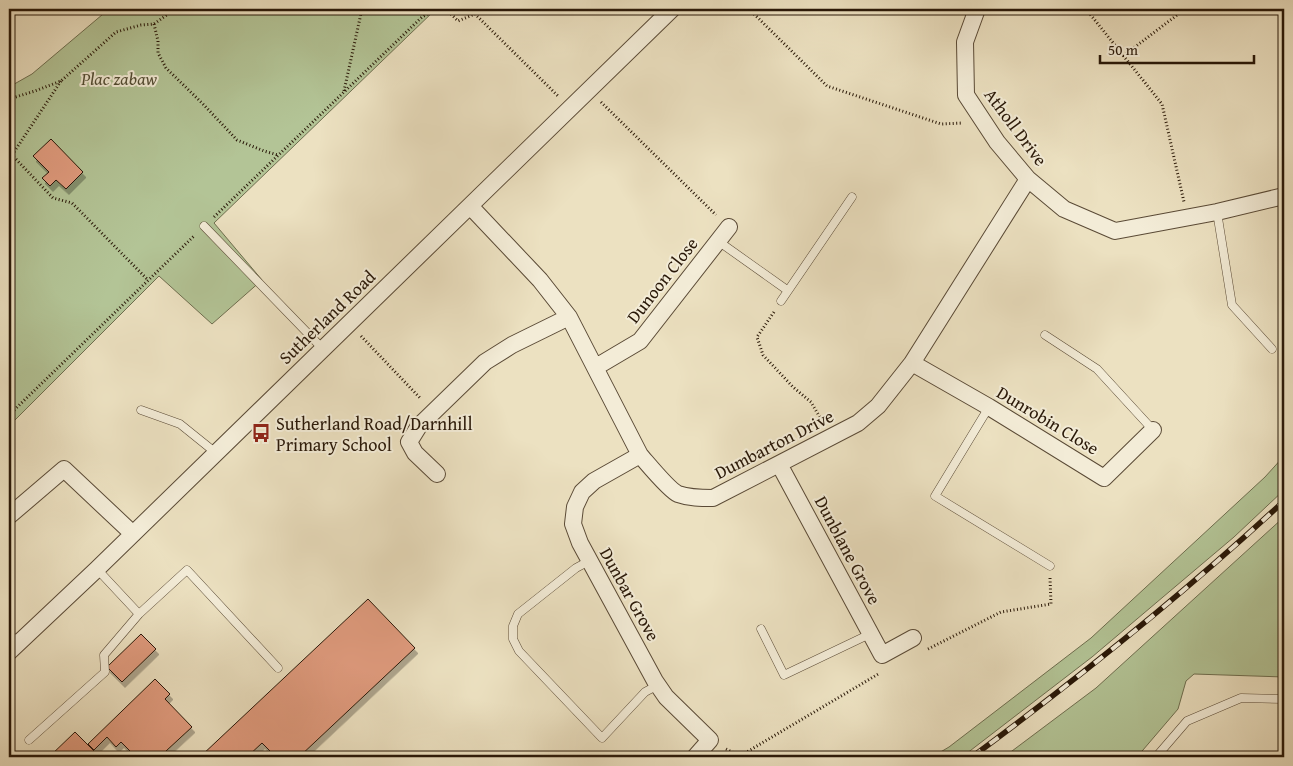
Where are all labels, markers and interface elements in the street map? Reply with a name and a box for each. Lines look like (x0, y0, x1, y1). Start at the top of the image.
scale bar (1100, 32, 1254, 64)
text: 50 m (1108, 39, 1139, 60)
park label: Plac zabaw (80, 65, 157, 92)
street label: Atholl Drive (978, 83, 1054, 171)
street label: Dunoon Close (620, 231, 704, 329)
street label: Sutherland Road (272, 263, 382, 370)
street label: Dunrobin Close (992, 379, 1104, 461)
street label: Dumbarton Drive (710, 402, 838, 486)
place label: Sutherland Road/Darnhill Primary School (276, 410, 472, 458)
bus stop icon: Sutherland Road/Darnhill Primary School (250, 422, 272, 444)
street label: Dunblane Grove (808, 491, 888, 609)
street label: Dunbar Grove (593, 542, 667, 646)

